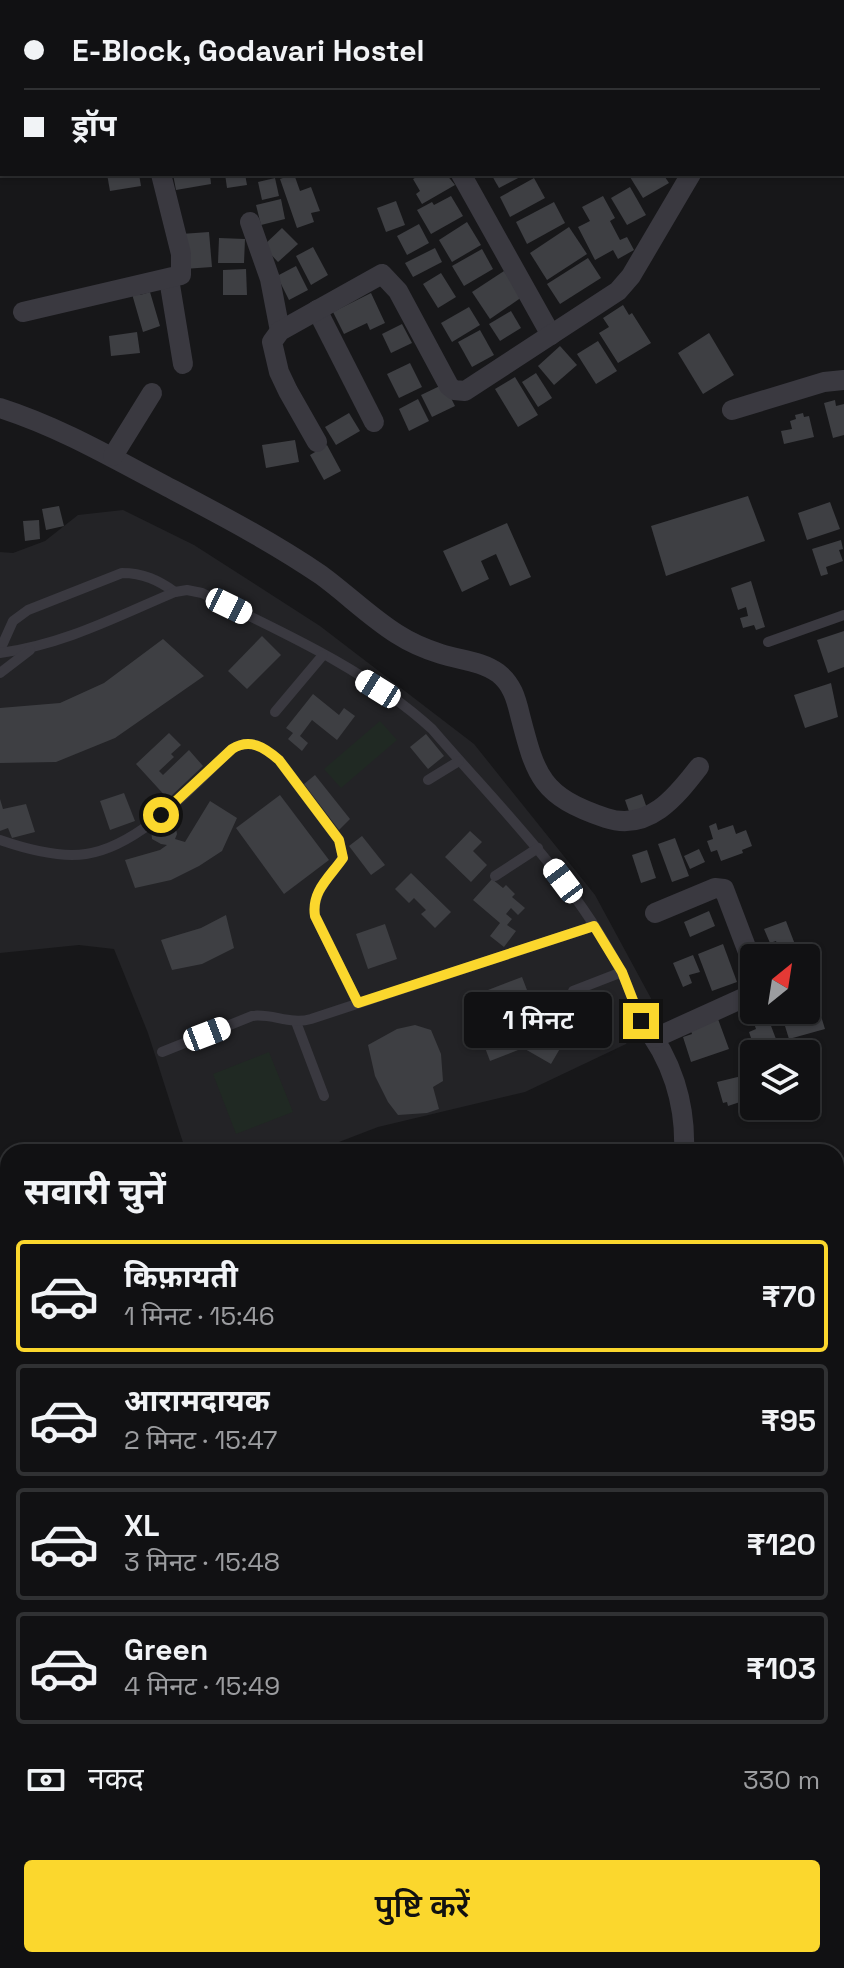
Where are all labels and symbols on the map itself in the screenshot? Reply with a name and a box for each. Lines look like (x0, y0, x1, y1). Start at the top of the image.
car (202, 585, 256, 627)
car (351, 666, 405, 712)
route start (143, 797, 179, 833)
car (539, 855, 587, 907)
north arrow (740, 944, 820, 1024)
callout: 1 मिनट (465, 993, 613, 1049)
route end (623, 1003, 659, 1039)
car (180, 1014, 234, 1054)

